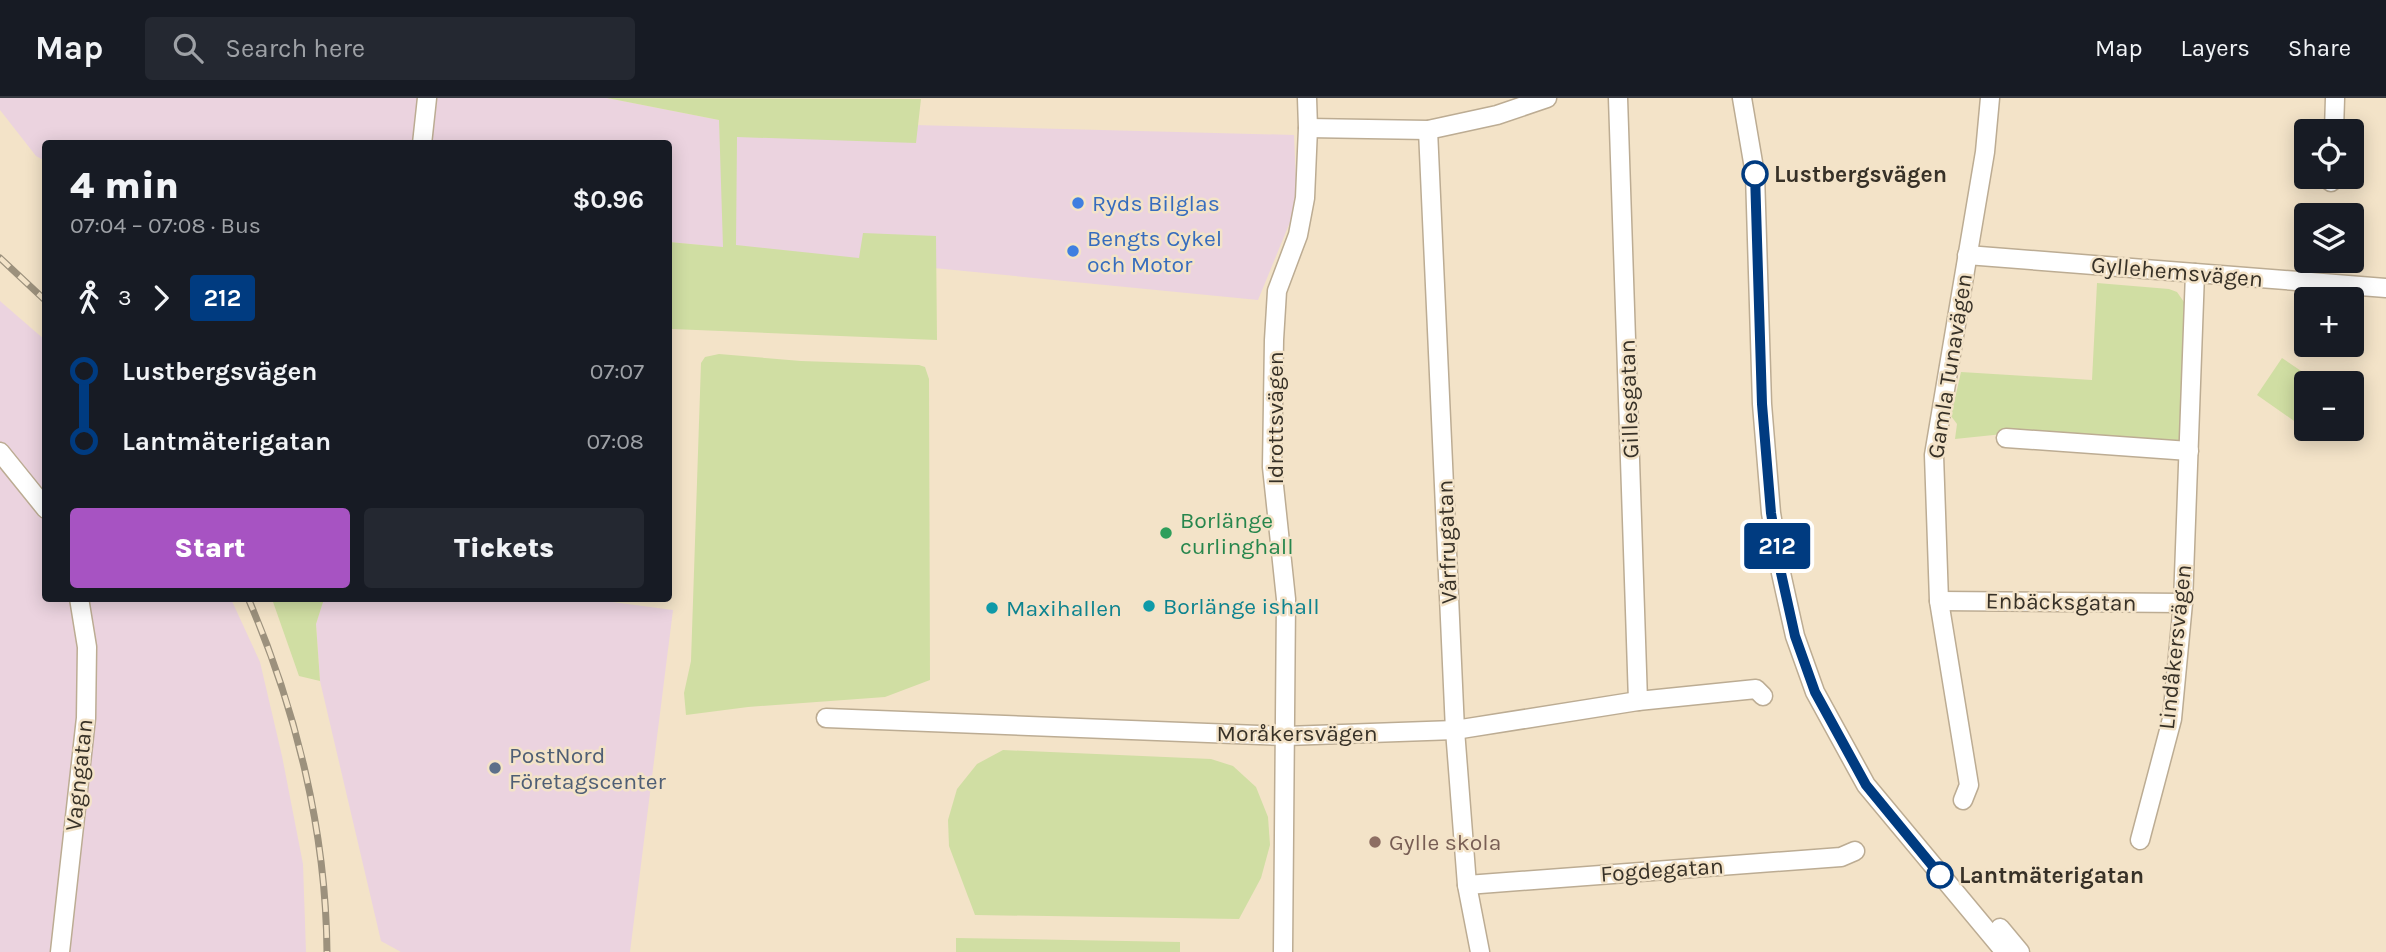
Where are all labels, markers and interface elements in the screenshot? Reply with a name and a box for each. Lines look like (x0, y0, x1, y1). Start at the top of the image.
search box (145, 17, 635, 80)
text: Map (35, 29, 103, 67)
icon: search (169, 29, 207, 67)
text: Search here (225, 33, 365, 64)
text: Map (2095, 34, 2143, 62)
text: Layers (2181, 34, 2250, 62)
text: Share (2288, 34, 2351, 62)
map controls (2294, 119, 2364, 441)
button: locate (2294, 119, 2364, 189)
marker: Lustbergsvägen (1742, 161, 1768, 187)
place label: Lustbergsvägen (1774, 161, 1947, 188)
text: 4 min (70, 163, 179, 208)
text: $0.96 (572, 184, 644, 215)
place label: Ryds Bilglas (1092, 190, 1220, 217)
marker: Ryds Bilglas (1070, 195, 1086, 211)
button: layers (2294, 203, 2364, 273)
text: 07:04 – 07:08 · Bus (70, 212, 261, 239)
place label: Bengts Cykel och Motor (1087, 225, 1222, 278)
marker: Bengts Cykel och Motor (1065, 243, 1081, 259)
street label: Gyllehemsvägen (2090, 251, 2264, 293)
street label: Gamla Tunavägen (1922, 272, 1978, 460)
icon: walk (70, 279, 108, 317)
icon: forward (142, 279, 180, 317)
text: 3 (118, 284, 132, 311)
text: 212 (204, 284, 241, 312)
button: + (2294, 287, 2364, 357)
street label: Gillesgatan (1613, 339, 1645, 459)
street label: Idrottsvägen (1262, 351, 1289, 485)
text: Lustbergsvägen (122, 356, 318, 387)
text: 07:07 (590, 358, 644, 385)
button: − (2294, 371, 2364, 441)
text: Lantmäterigatan (122, 426, 331, 457)
text: 07:08 (586, 428, 644, 455)
street label: Vårfrugatan (1431, 479, 1463, 605)
place label: Borlänge curlinghall (1180, 507, 1294, 560)
button: Start (70, 508, 350, 588)
button: Tickets (364, 508, 644, 588)
line badge: 212 (1737, 523, 1817, 569)
marker: Borlänge curlinghall (1158, 525, 1174, 541)
text: 212 (1758, 532, 1796, 560)
street label: Lindåkersvägen (2153, 563, 2197, 731)
street label: Enbäcksgatan (1985, 587, 2137, 617)
place label: Borlänge ishall (1163, 593, 1320, 620)
place label: Maxihallen (1006, 595, 1122, 622)
marker: Borlänge ishall (1141, 598, 1157, 614)
marker: Maxihallen (984, 600, 1000, 616)
street label: Vagngatan (60, 718, 98, 832)
street label: Moråkersvägen (1216, 720, 1378, 747)
place label: PostNord Företagscenter (509, 742, 666, 795)
marker: PostNord Företagscenter (487, 760, 503, 776)
place label: Gylle skola (1389, 829, 1501, 856)
marker: Gylle skola (1367, 834, 1383, 850)
street label: Fogdegatan (1600, 852, 1724, 888)
marker: Lantmäterigatan (1927, 862, 1953, 888)
place label: Lantmäterigatan (1959, 862, 2144, 889)

